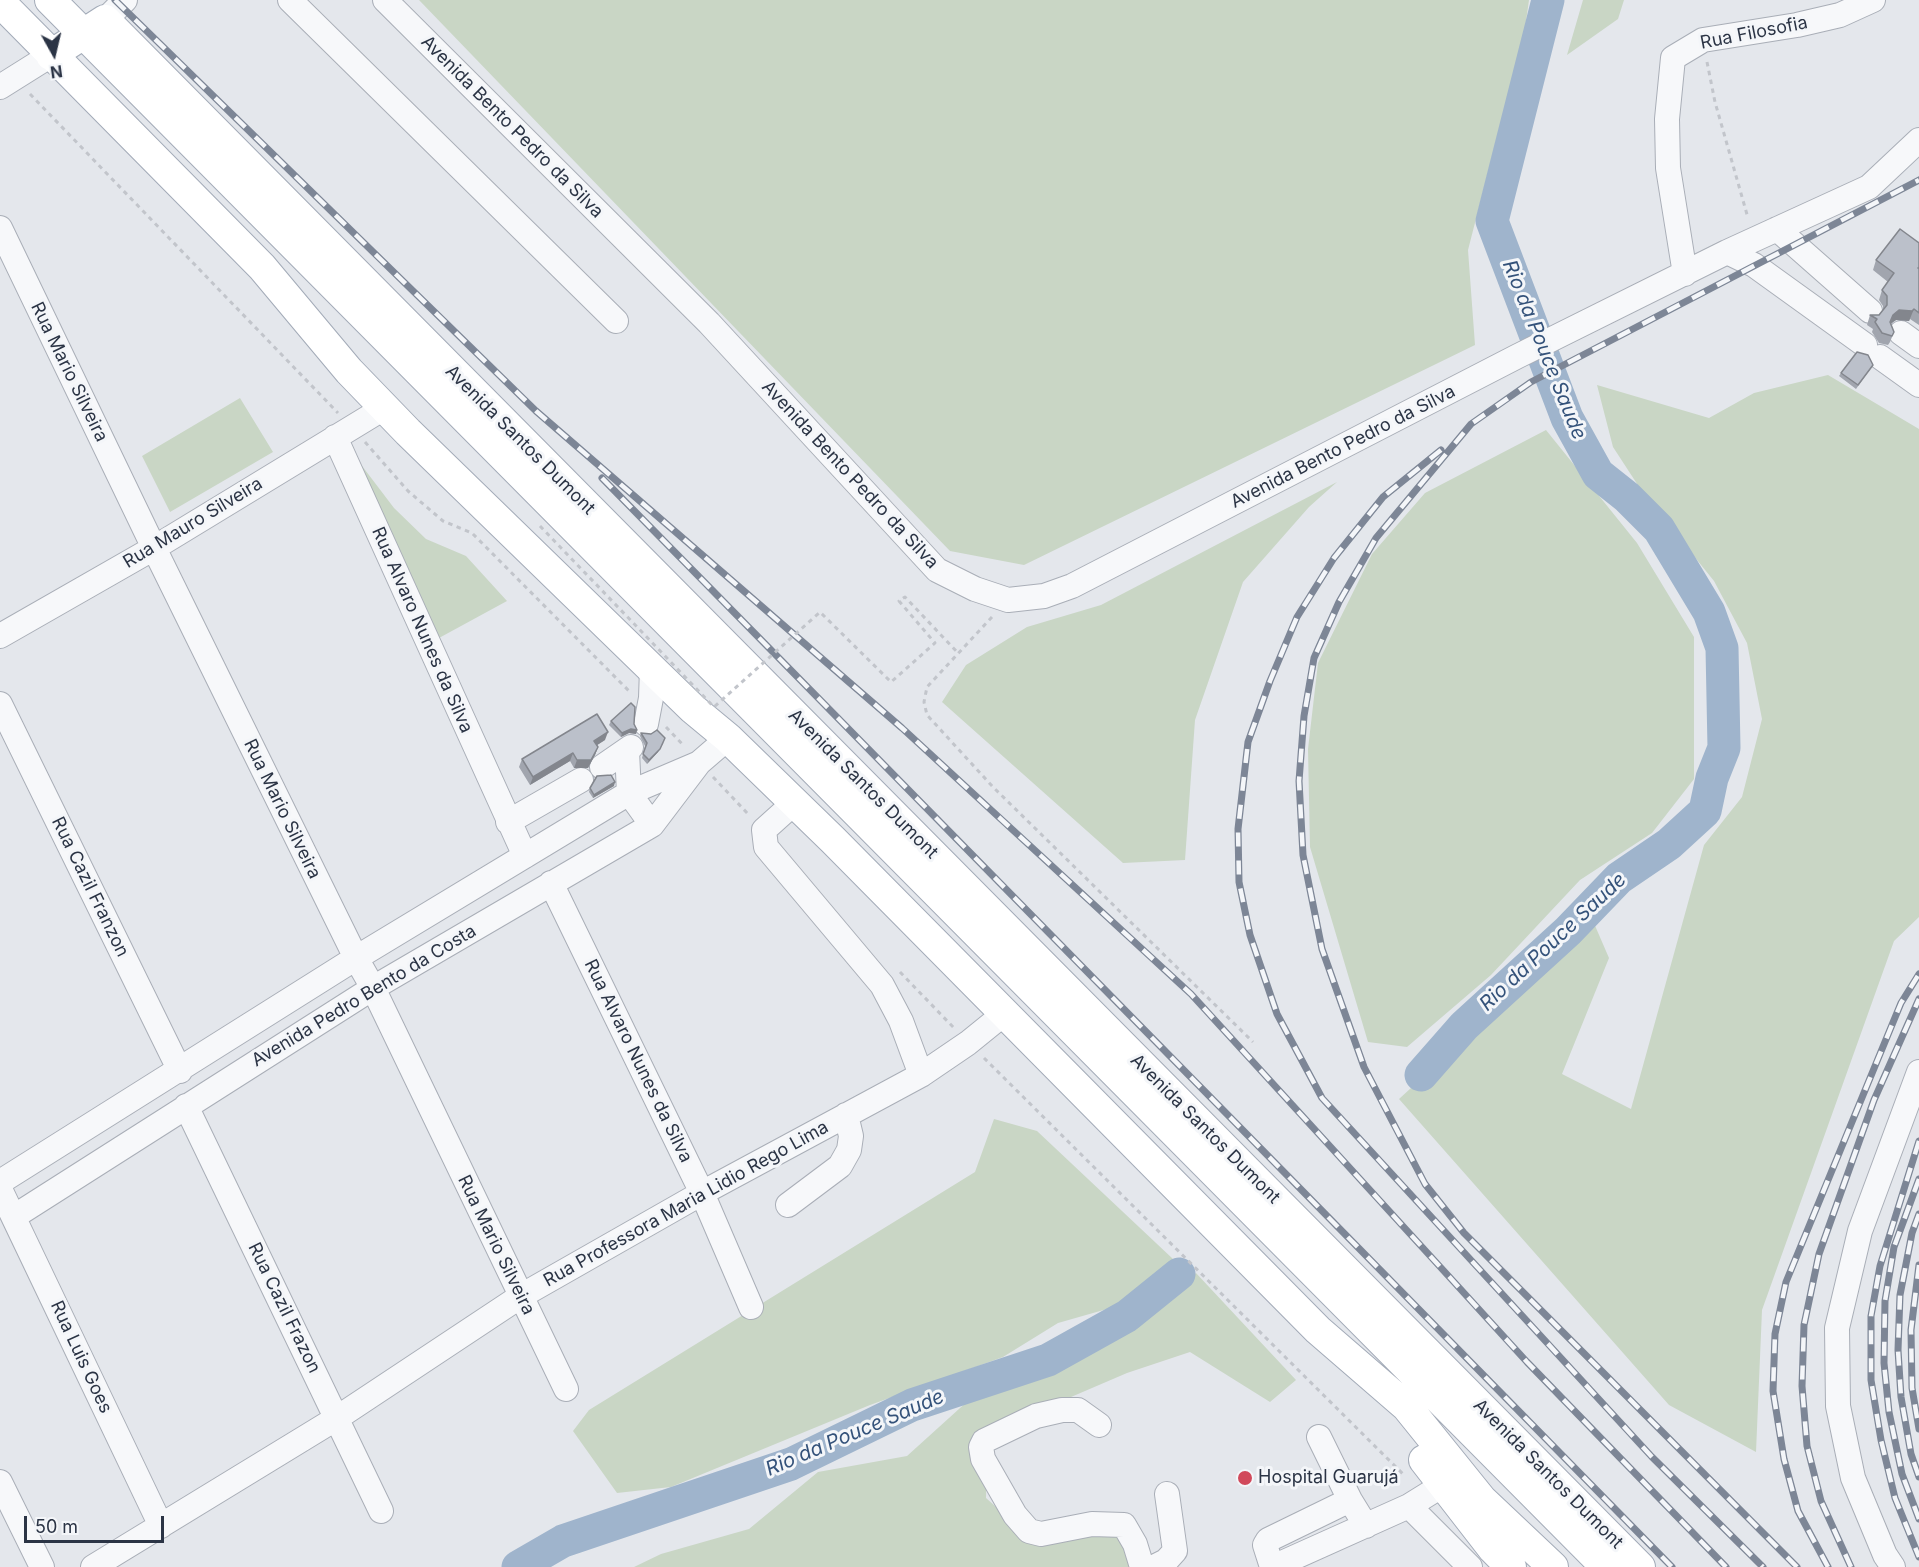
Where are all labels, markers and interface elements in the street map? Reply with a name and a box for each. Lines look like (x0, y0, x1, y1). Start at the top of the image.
street label: Rua Filosofia (1698, 12, 1810, 54)
north arrow (24, 24, 84, 84)
street label: Avenida Bento Pedro da Silva (416, 31, 608, 223)
text: N (49, 61, 64, 83)
water label: Rio da Pouce Saude (1497, 257, 1591, 443)
street label: Rua Mario Silveira (26, 299, 112, 445)
street label: Avenida Santos Dumont (441, 361, 599, 519)
street label: Avenida Bento Pedro da Silva (757, 377, 943, 573)
street label: Avenida Bento Pedro da Silva (1227, 381, 1459, 513)
street label: Rua Mauro Silveira (119, 473, 267, 573)
street label: Rua Alvaro Nunes da Silva (367, 524, 477, 736)
street label: Avenida Santos Dumont (784, 705, 942, 863)
street label: Rua Mario Silveira (239, 736, 325, 882)
street label: Rua Cazil Franzon (47, 813, 133, 961)
water label: Rio da Pouce Saude (1475, 868, 1631, 1016)
street label: Avenida Pedro Bento da Costa (248, 920, 480, 1072)
street label: Rua Alvaro Nunes da Silva (579, 956, 697, 1166)
street label: Avenida Santos Dumont (1126, 1050, 1284, 1208)
street label: Rua Professora Maria Lidio Rego Lima (540, 1116, 832, 1292)
street label: Rua Mario Silveira (453, 1172, 539, 1318)
street label: Rua Cazil Frazon (243, 1239, 325, 1377)
street label: Rua Luis Goes (46, 1297, 116, 1417)
water label: Rio da Pouce Saude (762, 1385, 948, 1481)
street label: Avenida Santos Dumont (1469, 1395, 1627, 1553)
place label: Hospital Guarujá (1258, 1467, 1399, 1489)
marker: Hospital Guarujá (1236, 1469, 1254, 1487)
scale bar (27, 1504, 166, 1542)
text: 50 m (35, 1516, 78, 1537)

